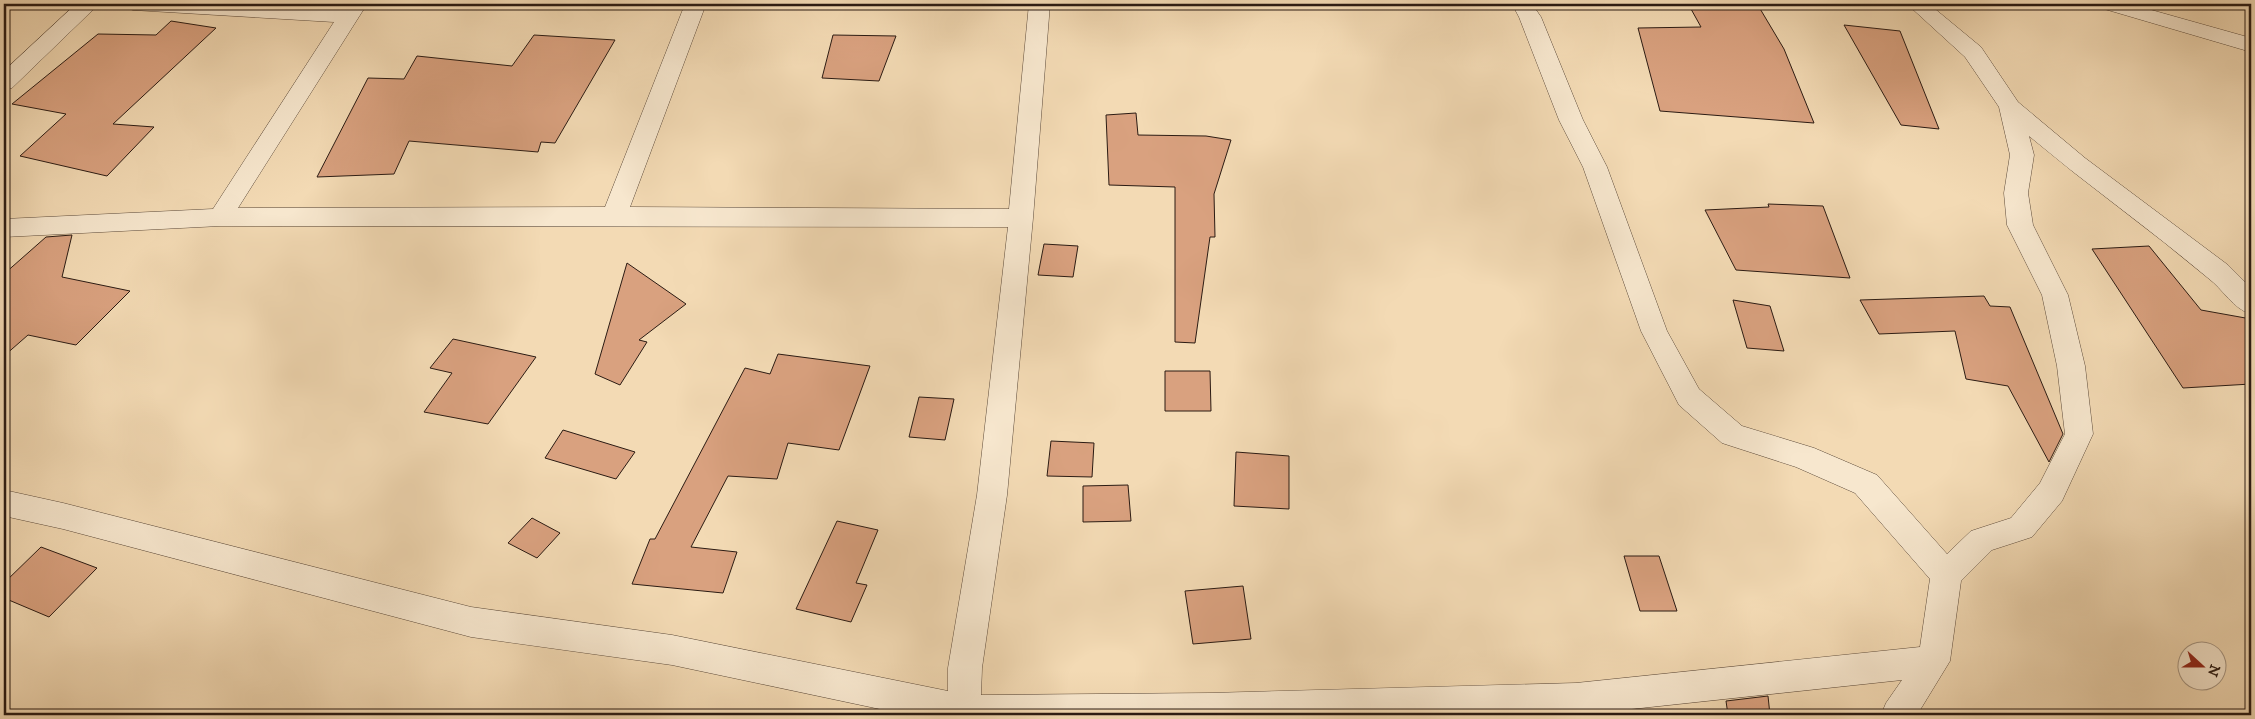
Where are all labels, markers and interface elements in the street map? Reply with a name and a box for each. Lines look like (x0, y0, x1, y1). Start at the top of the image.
north arrow (2178, 642, 2228, 692)
text: N (2203, 662, 2224, 679)

